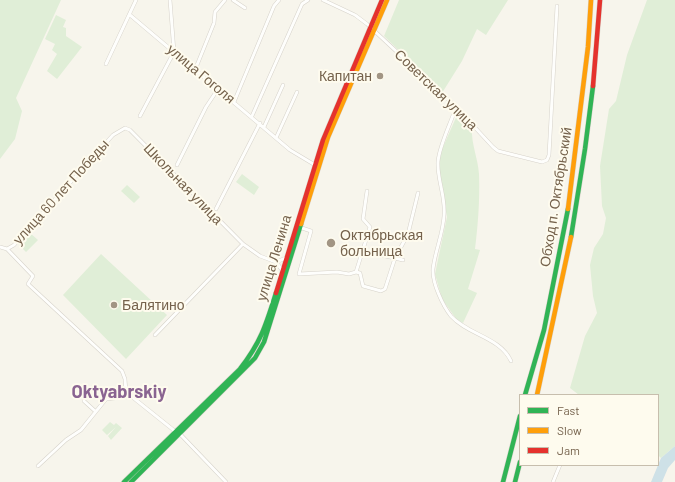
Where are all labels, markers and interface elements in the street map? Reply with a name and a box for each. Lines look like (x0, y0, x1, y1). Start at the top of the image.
street label: улица Гоголя (164, 41, 238, 107)
street label: Советская улица (391, 46, 481, 134)
place label: Капитан (319, 68, 372, 84)
marker: Капитан (375, 71, 385, 81)
street label: Обход п. Октябрьский (537, 126, 575, 268)
street label: улица 60 лет Победы (9, 136, 113, 248)
street label: Школьная улица (140, 140, 226, 228)
street label: улица Ленина (253, 213, 295, 303)
place label: Октябрьская больница (340, 227, 423, 260)
marker: Октябрьская больница (325, 237, 337, 249)
place label: Балятино (122, 297, 184, 313)
marker: Балятино (109, 300, 119, 310)
district label: Oktyabrskiy (72, 381, 166, 403)
legend (519, 394, 659, 466)
text: Fast (557, 403, 580, 417)
text: Slow (557, 423, 582, 437)
text: Jam (557, 443, 580, 457)

